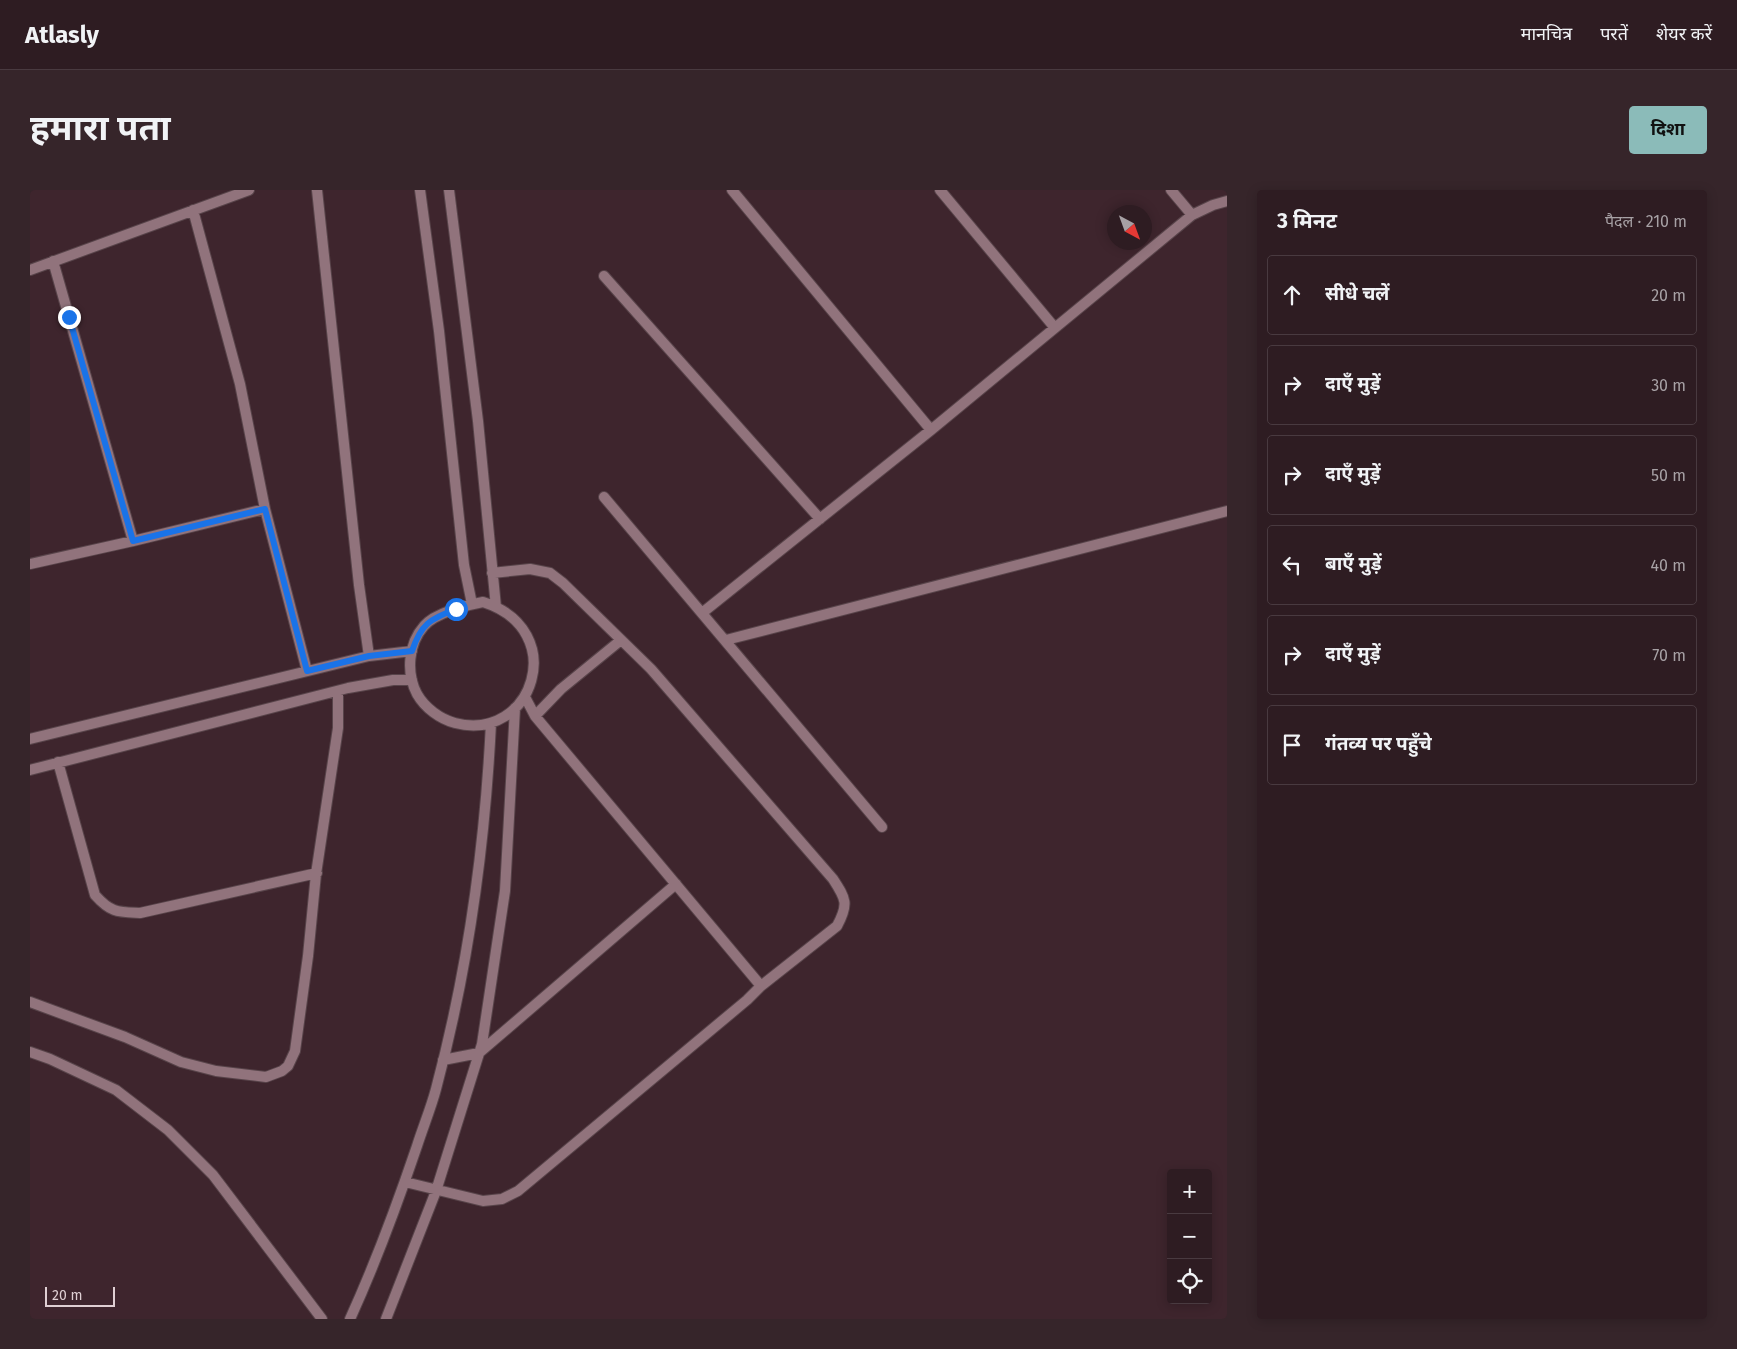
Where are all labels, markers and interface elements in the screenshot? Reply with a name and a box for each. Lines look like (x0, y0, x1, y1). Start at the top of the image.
text: Atlasly (25, 21, 99, 49)
text: मानचित्र (1521, 23, 1572, 45)
text: परतें (1600, 23, 1628, 45)
text: शेयर करें (1656, 23, 1712, 45)
button: दिशा (1629, 106, 1707, 154)
text: हमारा पता (30, 107, 170, 149)
north arrow (1107, 205, 1152, 250)
text: 3 मिनट (1277, 208, 1337, 234)
text: पैदल · 210 m (1605, 212, 1687, 231)
icon: ahead (1278, 281, 1306, 309)
text: सीधे चलें (1325, 282, 1389, 305)
text: 20 m (1651, 286, 1686, 305)
route end (58, 306, 81, 329)
icon: right (1278, 371, 1306, 399)
text: दाएँ मुड़ें (1325, 372, 1381, 395)
text: 30 m (1651, 376, 1686, 395)
icon: right (1278, 461, 1306, 489)
text: दाएँ मुड़ें (1325, 462, 1381, 485)
text: 50 m (1651, 466, 1686, 485)
icon: left (1278, 551, 1306, 579)
text: बाएँ मुड़ें (1325, 552, 1382, 575)
text: 40 m (1651, 556, 1686, 575)
route start (445, 598, 468, 621)
icon: right (1278, 641, 1306, 669)
text: दाएँ मुड़ें (1325, 642, 1381, 665)
text: 70 m (1652, 646, 1686, 665)
icon: arrive (1278, 731, 1306, 759)
text: गंतव्य पर पहुँचे (1325, 732, 1432, 755)
map controls (1167, 1169, 1212, 1304)
button: + (1167, 1169, 1212, 1214)
button: − (1167, 1214, 1212, 1259)
button: locate (1167, 1259, 1212, 1304)
scale bar (45, 1284, 115, 1307)
text: 20 m (52, 1287, 82, 1304)

